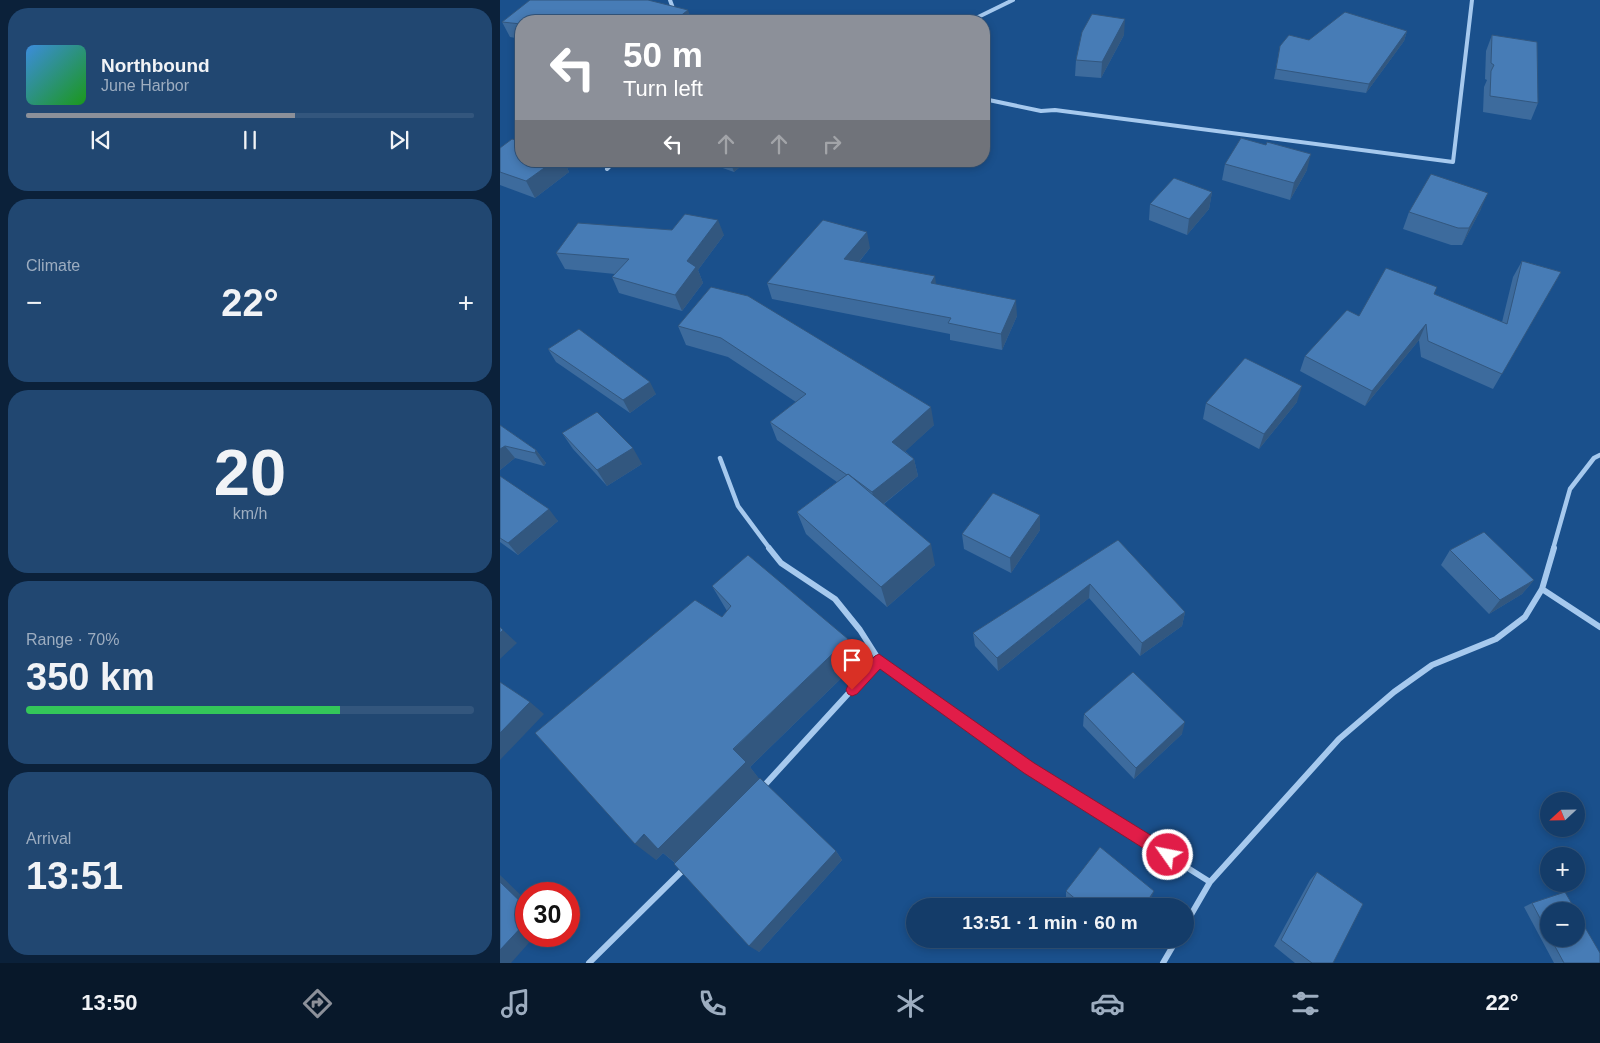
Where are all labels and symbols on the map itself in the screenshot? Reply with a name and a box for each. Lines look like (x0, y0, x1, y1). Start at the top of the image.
pin (831, 639, 873, 690)
north arrow (1540, 792, 1585, 838)
position arrow (1141, 828, 1193, 880)
speed limit sign: 30 (515, 882, 580, 947)

